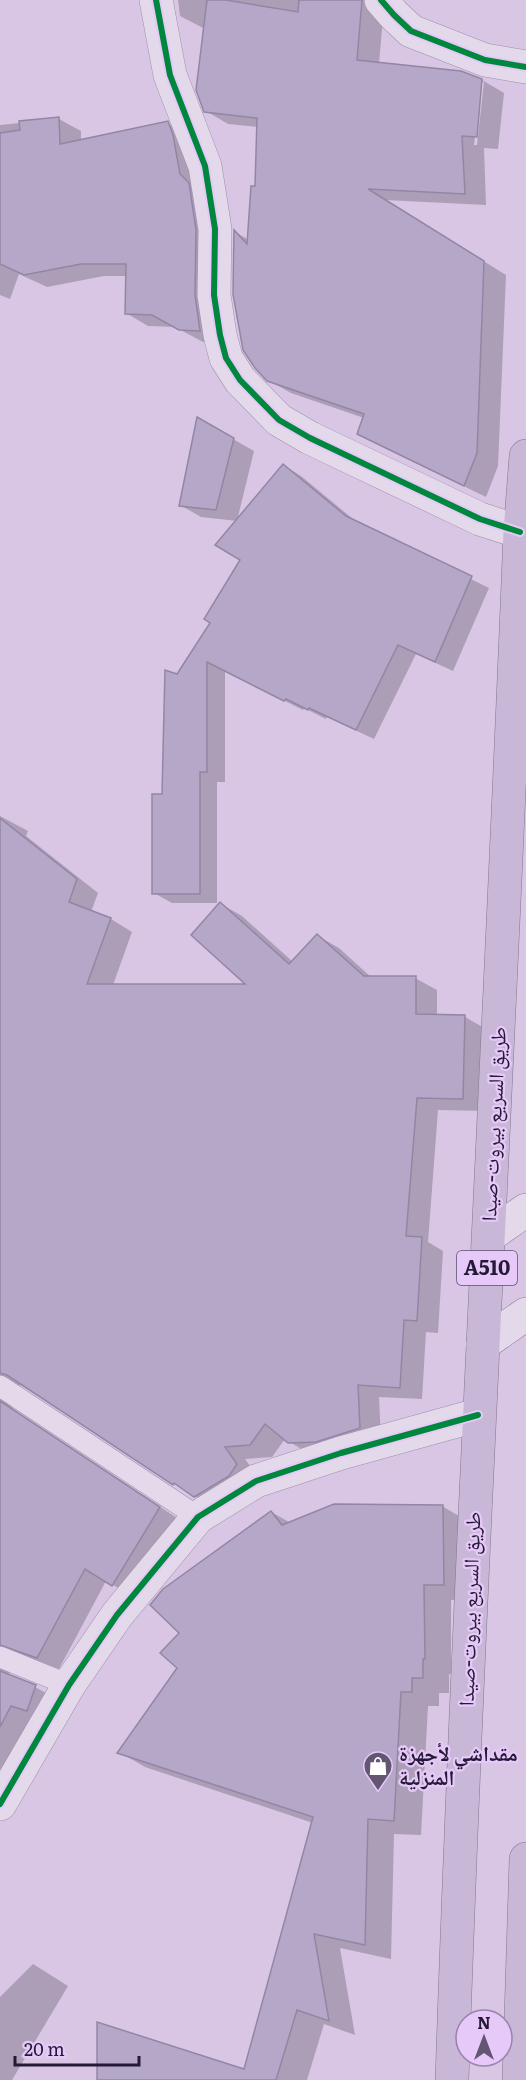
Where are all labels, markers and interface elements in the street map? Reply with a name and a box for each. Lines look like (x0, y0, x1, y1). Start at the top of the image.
street label: طريق السريع بيروت-صيدا (471, 1026, 512, 1222)
road number: A510 (457, 1251, 517, 1285)
street label: طريق السريع بيروت-صيدا (449, 1511, 486, 1707)
place label: مقداشي لأجهزة المنزلية (399, 1736, 518, 1791)
shop icon: مقداشي لأجهزة المنزلية (362, 1750, 394, 1792)
north arrow (454, 2008, 514, 2068)
text: N (477, 2010, 491, 2034)
scale bar (15, 2029, 140, 2067)
text: 20 m (24, 2035, 65, 2062)

